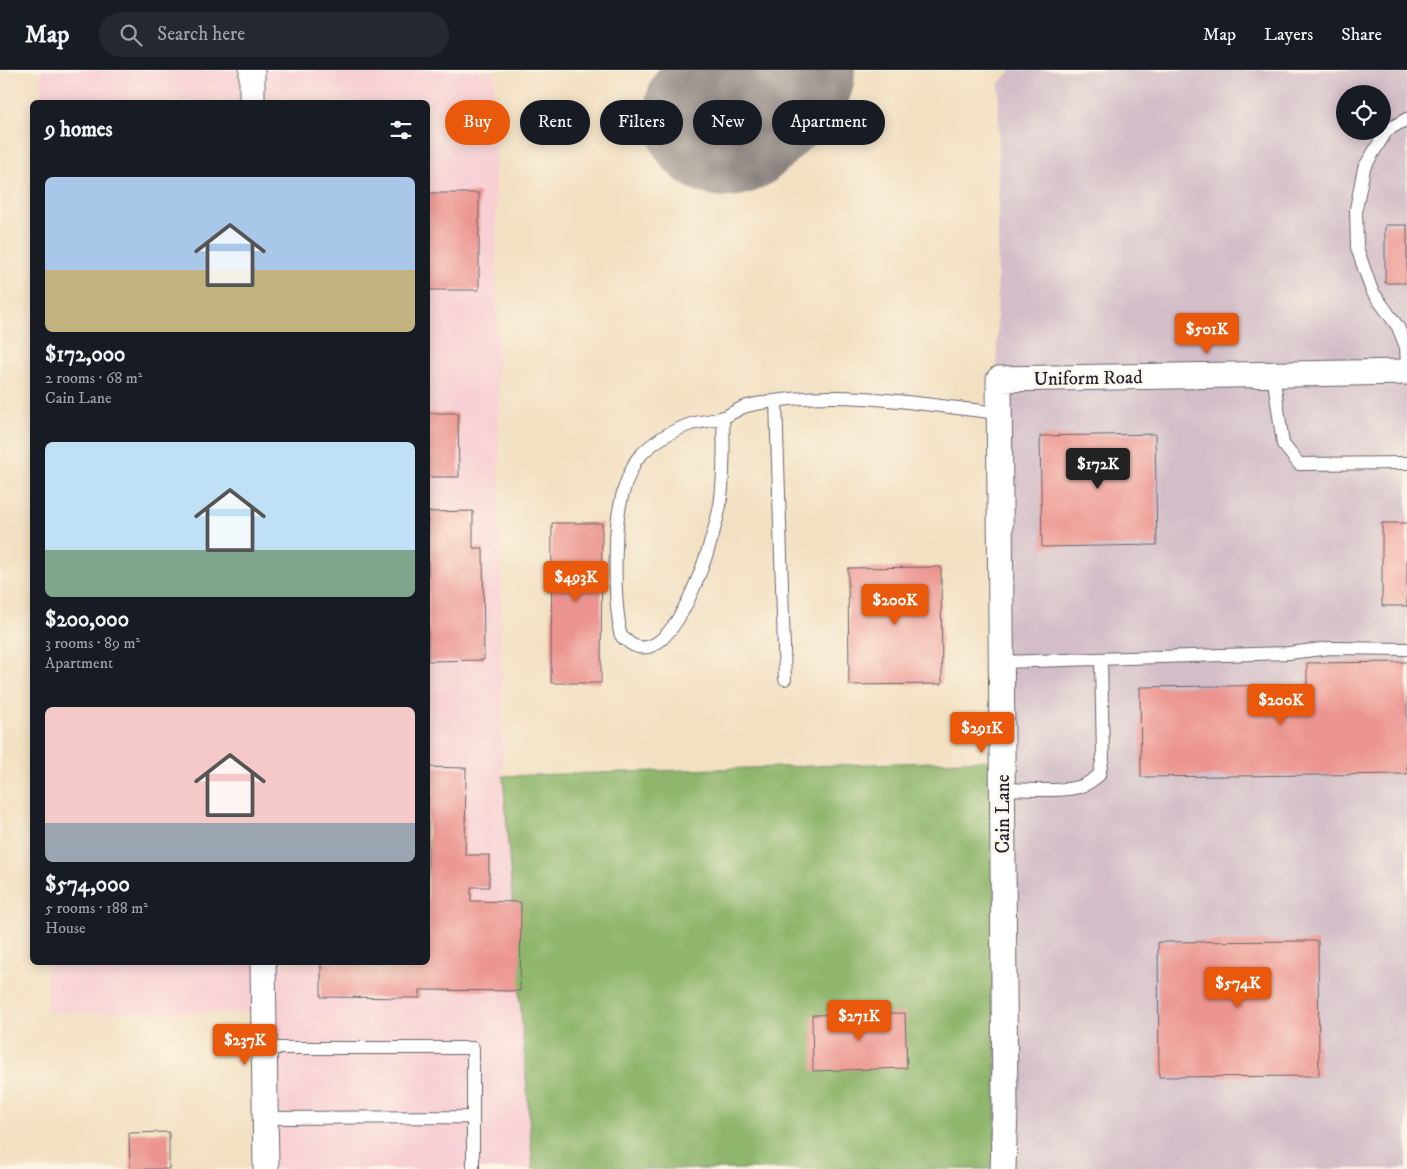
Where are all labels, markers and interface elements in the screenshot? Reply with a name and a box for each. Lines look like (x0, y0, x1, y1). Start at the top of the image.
search box (99, 12, 449, 57)
text: Map (25, 20, 69, 50)
icon: search (117, 21, 145, 49)
text: Search here (157, 23, 245, 46)
text: Map (1203, 24, 1236, 46)
text: Layers (1264, 24, 1313, 46)
text: Share (1341, 24, 1382, 46)
map controls (1336, 85, 1391, 140)
button: locate (1336, 85, 1391, 140)
chip: Buy (445, 100, 510, 145)
chip: Rent (520, 100, 590, 145)
chip: Filters (600, 100, 683, 145)
chip: New (693, 100, 762, 145)
chip: Apartment (772, 100, 885, 145)
icon: filters (387, 116, 415, 144)
text: 9 homes (45, 117, 113, 143)
icon: home (185, 210, 275, 300)
pin: $501K (1172, 312, 1242, 355)
text: $501K (1186, 319, 1228, 339)
text: $172,000 (45, 342, 125, 368)
street label: Uniform Road (1033, 366, 1143, 391)
text: 2 rooms · 68 m² (45, 368, 142, 388)
text: Cain Lane (45, 388, 112, 408)
pin: $172K (1063, 448, 1133, 490)
text: $172K (1077, 454, 1119, 474)
icon: home (185, 475, 275, 565)
pin: $493K (541, 560, 611, 603)
text: $493K (554, 567, 598, 587)
pin: $200K (860, 584, 930, 626)
text: $200K (872, 590, 918, 610)
text: $200,000 (45, 607, 129, 633)
text: 3 rooms · 89 m² (45, 633, 140, 653)
text: Apartment (45, 653, 113, 673)
pin: $200K (1246, 684, 1316, 726)
text: $200K (1258, 690, 1304, 710)
pin: $291K (947, 712, 1017, 754)
text: $291K (961, 718, 1003, 738)
icon: home (185, 740, 275, 830)
street label: Cain Lane (992, 774, 1015, 854)
text: $574,000 (45, 872, 130, 898)
text: 5 rooms · 188 m² (45, 898, 148, 918)
text: House (45, 918, 86, 938)
pin: $574K (1203, 966, 1273, 1009)
text: $574K (1215, 973, 1261, 993)
pin: $271K (824, 1000, 894, 1042)
text: $271K (838, 1006, 880, 1026)
pin: $237K (210, 1024, 280, 1066)
text: $237K (224, 1030, 266, 1050)

